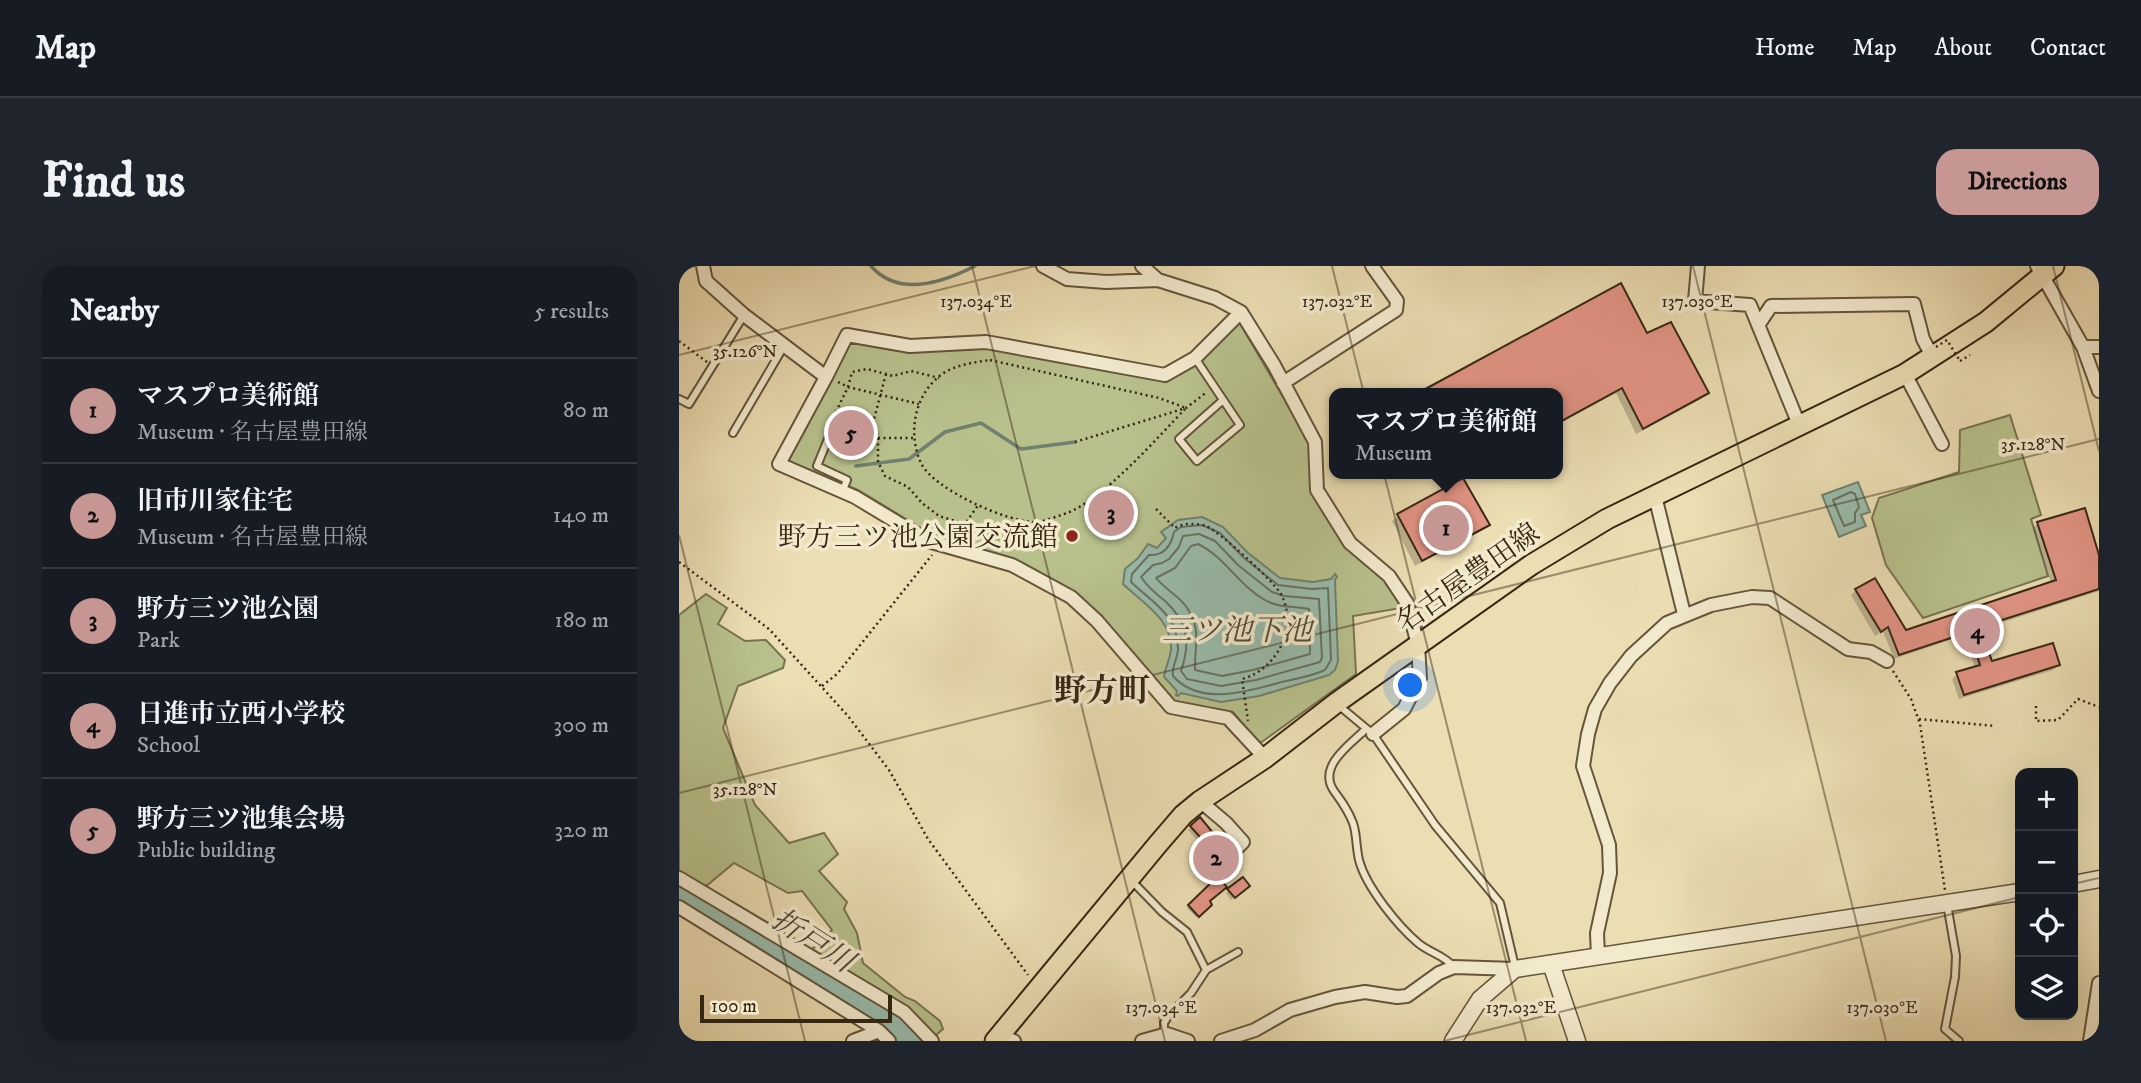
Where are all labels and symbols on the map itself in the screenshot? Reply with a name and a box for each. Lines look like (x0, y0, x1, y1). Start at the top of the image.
text: 137.034°E (940, 291, 1012, 313)
text: 137.032°E (1302, 291, 1373, 313)
text: 137.030°E (1661, 291, 1733, 313)
text: 35.126°N (713, 341, 778, 363)
pin: 5 (828, 407, 874, 459)
text: 35.128°N (2001, 434, 2065, 456)
pin: 3 (1088, 487, 1134, 539)
pin: 1 (1423, 502, 1469, 554)
street label: 名古屋豊田線 (1389, 516, 1547, 641)
place label: 野方三ツ池公園交流館 (778, 520, 1058, 555)
marker: 野方三ツ池公園交流館 (1064, 528, 1080, 544)
pin: 4 (1954, 605, 2000, 657)
water label: 三ツ池下池 (1162, 613, 1315, 650)
your location (1393, 668, 1427, 702)
district label: 野方町 (1054, 672, 1150, 712)
text: 35.128°N (713, 779, 777, 801)
pin: 2 (1193, 832, 1239, 884)
water label: 折戸川 (764, 901, 863, 983)
scale bar (700, 992, 893, 1024)
text: 137.034°E (1125, 997, 1197, 1019)
text: 137.032°E (1486, 997, 1557, 1019)
text: 137.030°E (1846, 997, 1918, 1019)

